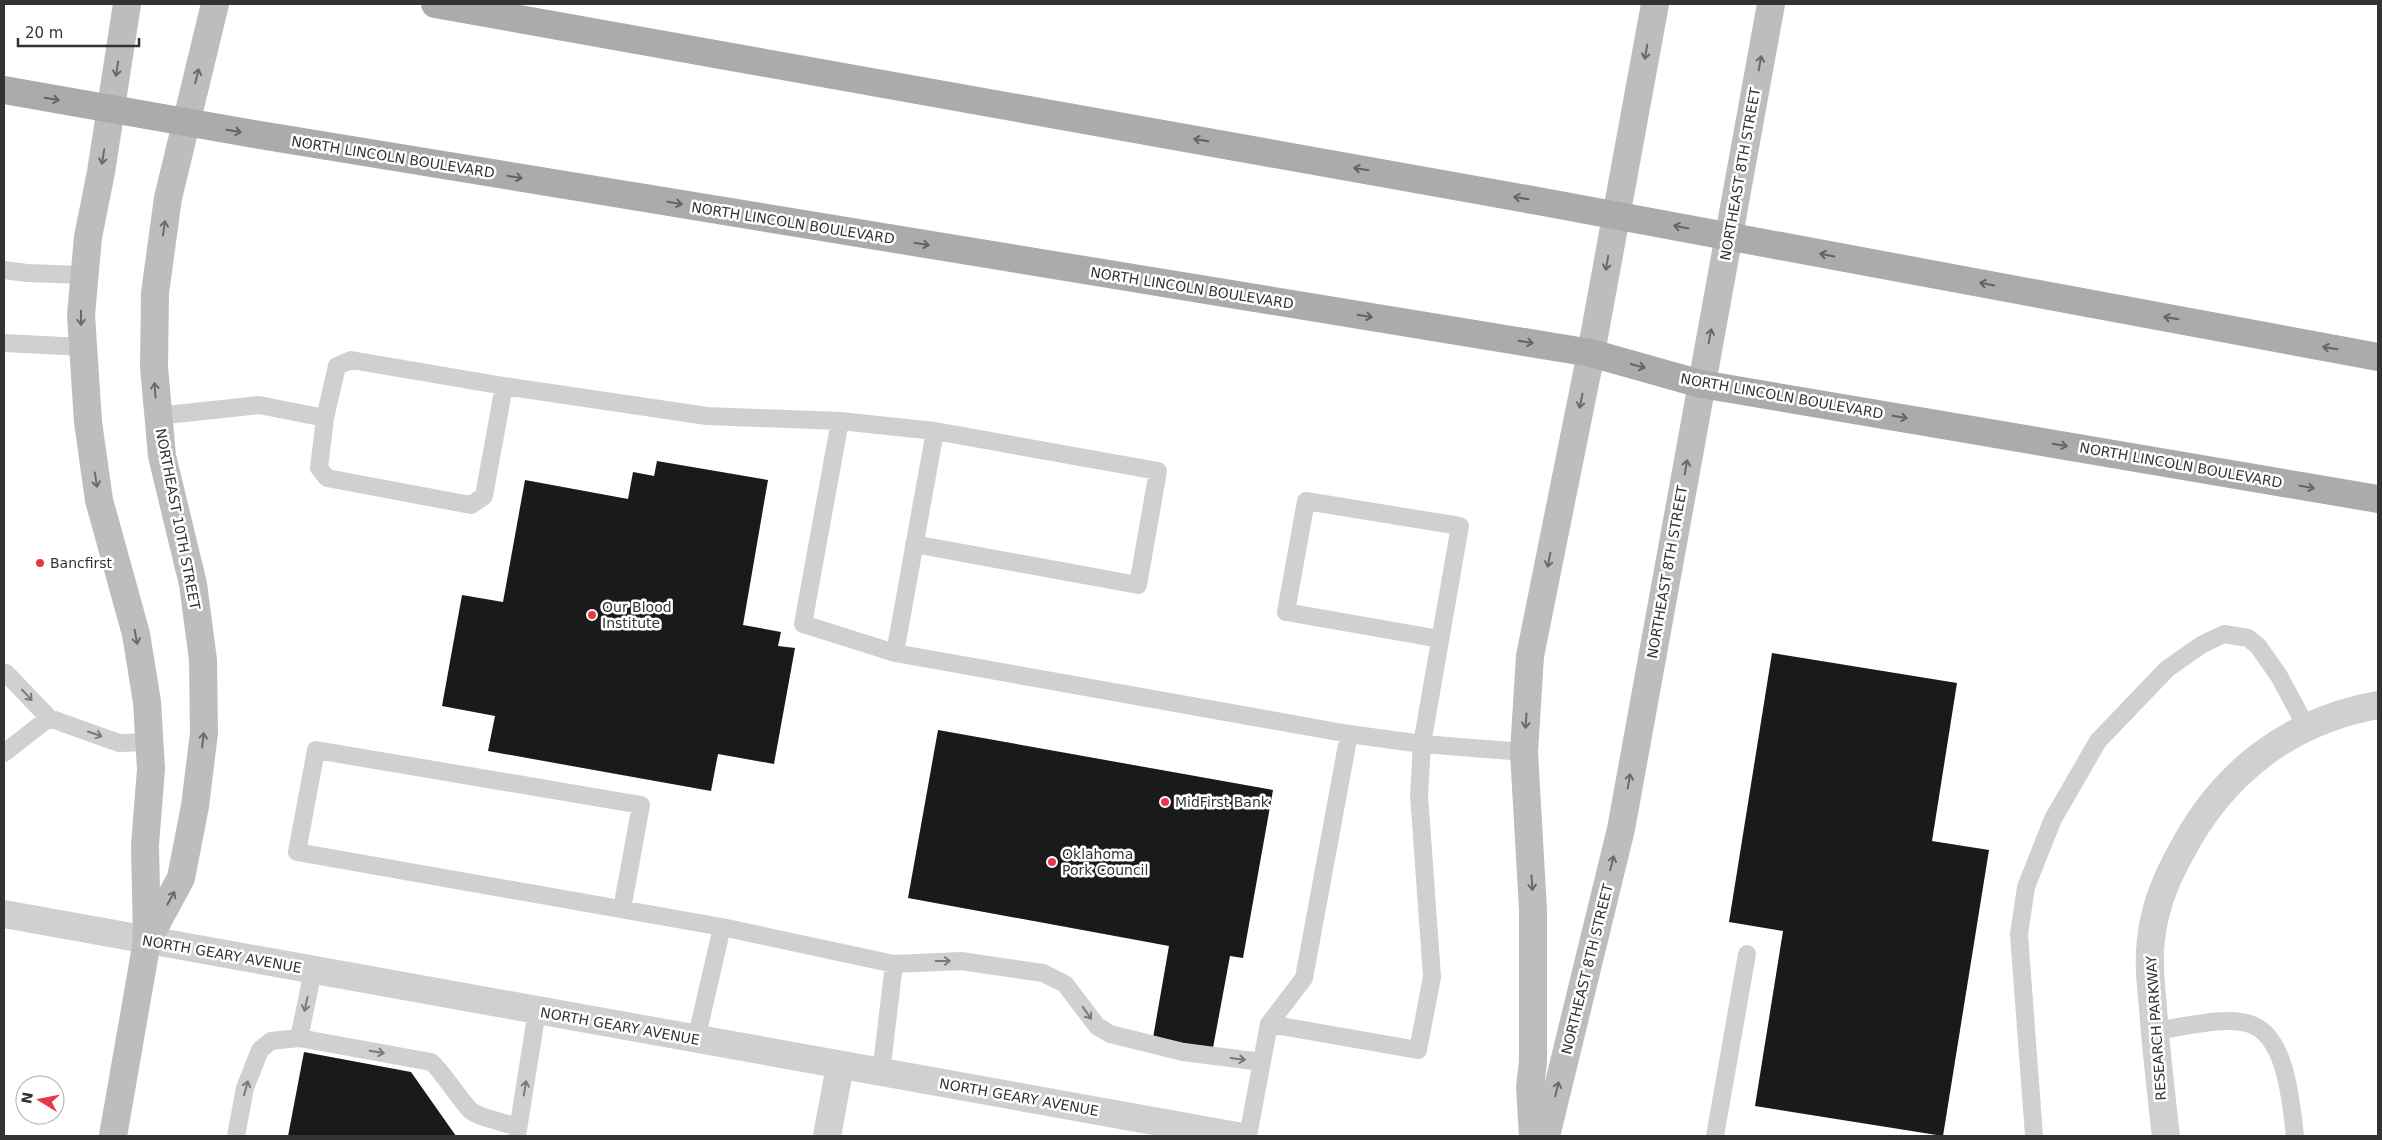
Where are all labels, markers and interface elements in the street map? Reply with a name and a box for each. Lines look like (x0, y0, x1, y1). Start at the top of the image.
scale bar (18, 15, 139, 47)
text: 20 m (25, 24, 63, 42)
one-way arrow (1640, 43, 1650, 59)
one-way arrow (1756, 56, 1766, 72)
one-way arrow (112, 61, 122, 77)
one-way arrow (193, 68, 203, 84)
street label: NORTHEAST 8TH STREET (1717, 86, 1763, 262)
one-way arrow (43, 94, 59, 104)
one-way arrow (225, 126, 241, 136)
street label: NORTH LINCOLN BOULEVARD (290, 133, 496, 181)
one-way arrow (1193, 135, 1209, 145)
one-way arrow (98, 149, 108, 165)
one-way arrow (1353, 164, 1369, 173)
one-way arrow (507, 173, 523, 183)
one-way arrow (1513, 192, 1529, 202)
one-way arrow (667, 199, 683, 209)
street label: NORTH LINCOLN BOULEVARD (690, 199, 896, 247)
one-way arrow (159, 220, 169, 236)
one-way arrow (1673, 222, 1689, 232)
one-way arrow (914, 239, 930, 249)
one-way arrow (1819, 249, 1835, 259)
one-way arrow (1602, 254, 1611, 270)
street label: NORTH LINCOLN BOULEVARD (1089, 264, 1295, 312)
one-way arrow (1979, 279, 1995, 289)
one-way arrow (76, 310, 86, 326)
one-way arrow (1357, 312, 1373, 322)
one-way arrow (2163, 313, 2179, 323)
one-way arrow (1706, 329, 1715, 345)
one-way arrow (1517, 338, 1533, 348)
one-way arrow (2323, 343, 2339, 352)
one-way arrow (1629, 362, 1645, 372)
street label: NORTH LINCOLN BOULEVARD (1679, 370, 1885, 422)
one-way arrow (151, 382, 160, 398)
one-way arrow (1575, 393, 1585, 409)
one-way arrow (1891, 413, 1907, 423)
street label: NORTHEAST 10TH STREET (153, 427, 204, 611)
street label: NORTH LINCOLN BOULEVARD (2078, 439, 2284, 491)
one-way arrow (2052, 440, 2068, 450)
one-way arrow (1681, 459, 1691, 475)
one-way arrow (92, 471, 102, 487)
one-way arrow (2298, 482, 2314, 492)
street label: NORTHEAST 8TH STREET (1644, 484, 1690, 660)
one-way arrow (1543, 552, 1553, 568)
place label: Bancfirst (50, 555, 113, 571)
marker: Bancfirst (34, 557, 46, 569)
place label: Our Blood Institute (602, 599, 672, 631)
marker: Our Blood Institute (586, 609, 598, 621)
one-way arrow (132, 629, 141, 645)
one-way arrow (21, 689, 33, 702)
one-way arrow (1521, 713, 1530, 729)
one-way arrow (86, 730, 102, 739)
one-way arrow (198, 732, 208, 748)
one-way arrow (1625, 774, 1635, 790)
place label: MidFirst Bank (1175, 794, 1270, 810)
marker: MidFirst Bank (1159, 796, 1171, 808)
place label: Oklahoma Pork Council (1062, 846, 1148, 878)
marker: Oklahoma Pork Council (1046, 856, 1058, 868)
one-way arrow (1608, 856, 1617, 872)
one-way arrow (1527, 875, 1536, 891)
street label: NORTHEAST 8TH STREET (1558, 882, 1616, 1056)
one-way arrow (166, 891, 176, 906)
street label: NORTH GEARY AVENUE (141, 932, 303, 976)
street label: RESEARCH PARKWAY (2143, 955, 2169, 1101)
one-way arrow (934, 956, 950, 966)
one-way arrow (301, 996, 311, 1012)
street label: NORTH GEARY AVENUE (539, 1004, 701, 1048)
one-way arrow (1082, 1006, 1092, 1020)
one-way arrow (368, 1048, 384, 1058)
one-way arrow (1230, 1054, 1246, 1064)
north arrow (15, 1075, 65, 1125)
street label: NORTH GEARY AVENUE (938, 1075, 1100, 1119)
one-way arrow (241, 1081, 251, 1097)
one-way arrow (520, 1081, 530, 1097)
one-way arrow (1553, 1081, 1562, 1097)
text: N (18, 1091, 36, 1105)

